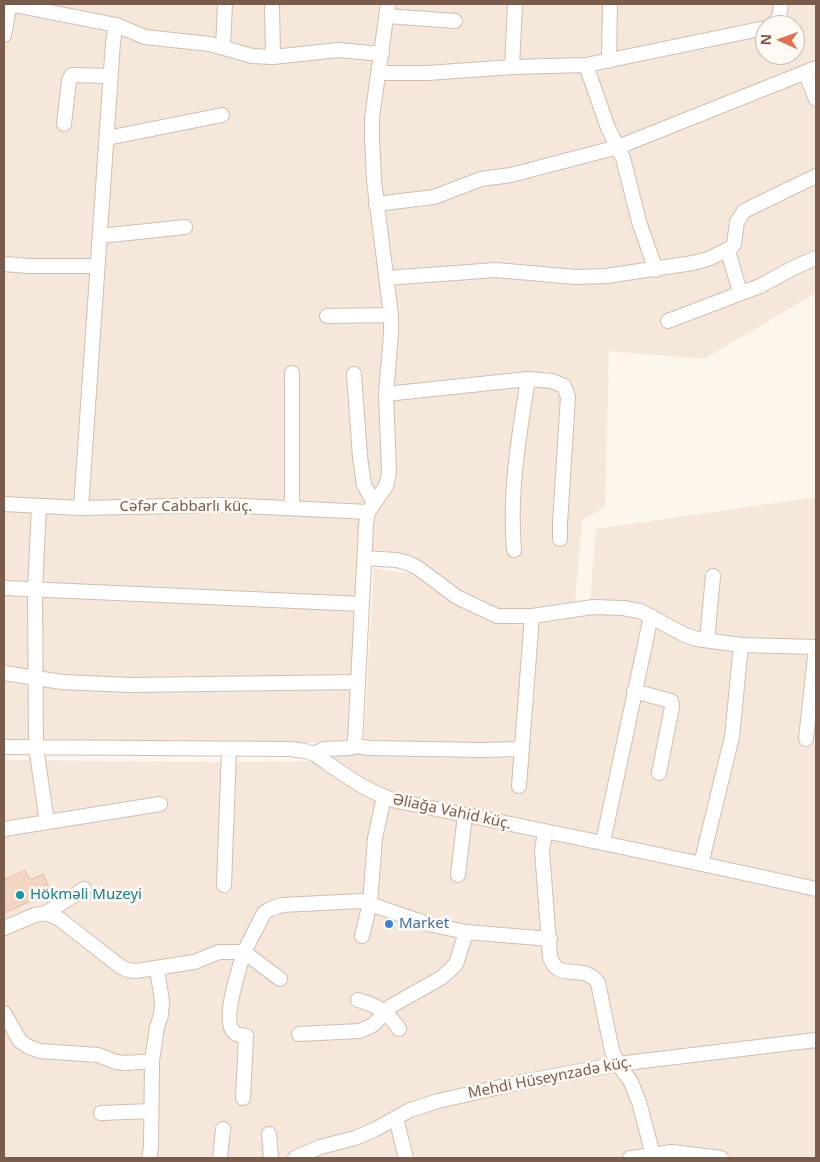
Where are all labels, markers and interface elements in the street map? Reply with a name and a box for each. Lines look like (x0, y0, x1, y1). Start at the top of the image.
north arrow (755, 15, 805, 65)
text: N (756, 33, 775, 46)
street label: Cəfər Cabbarlı küç. (120, 498, 252, 516)
street label: Əliağa Vahid küç. (391, 791, 513, 833)
place label: Hökməli Muzeyi (30, 886, 142, 904)
marker: Hökməli Muzeyi (14, 889, 26, 901)
place label: Market (399, 915, 449, 933)
marker: Market (383, 918, 395, 930)
street label: Mehdi Hüseynzadə küç. (467, 1053, 633, 1103)

